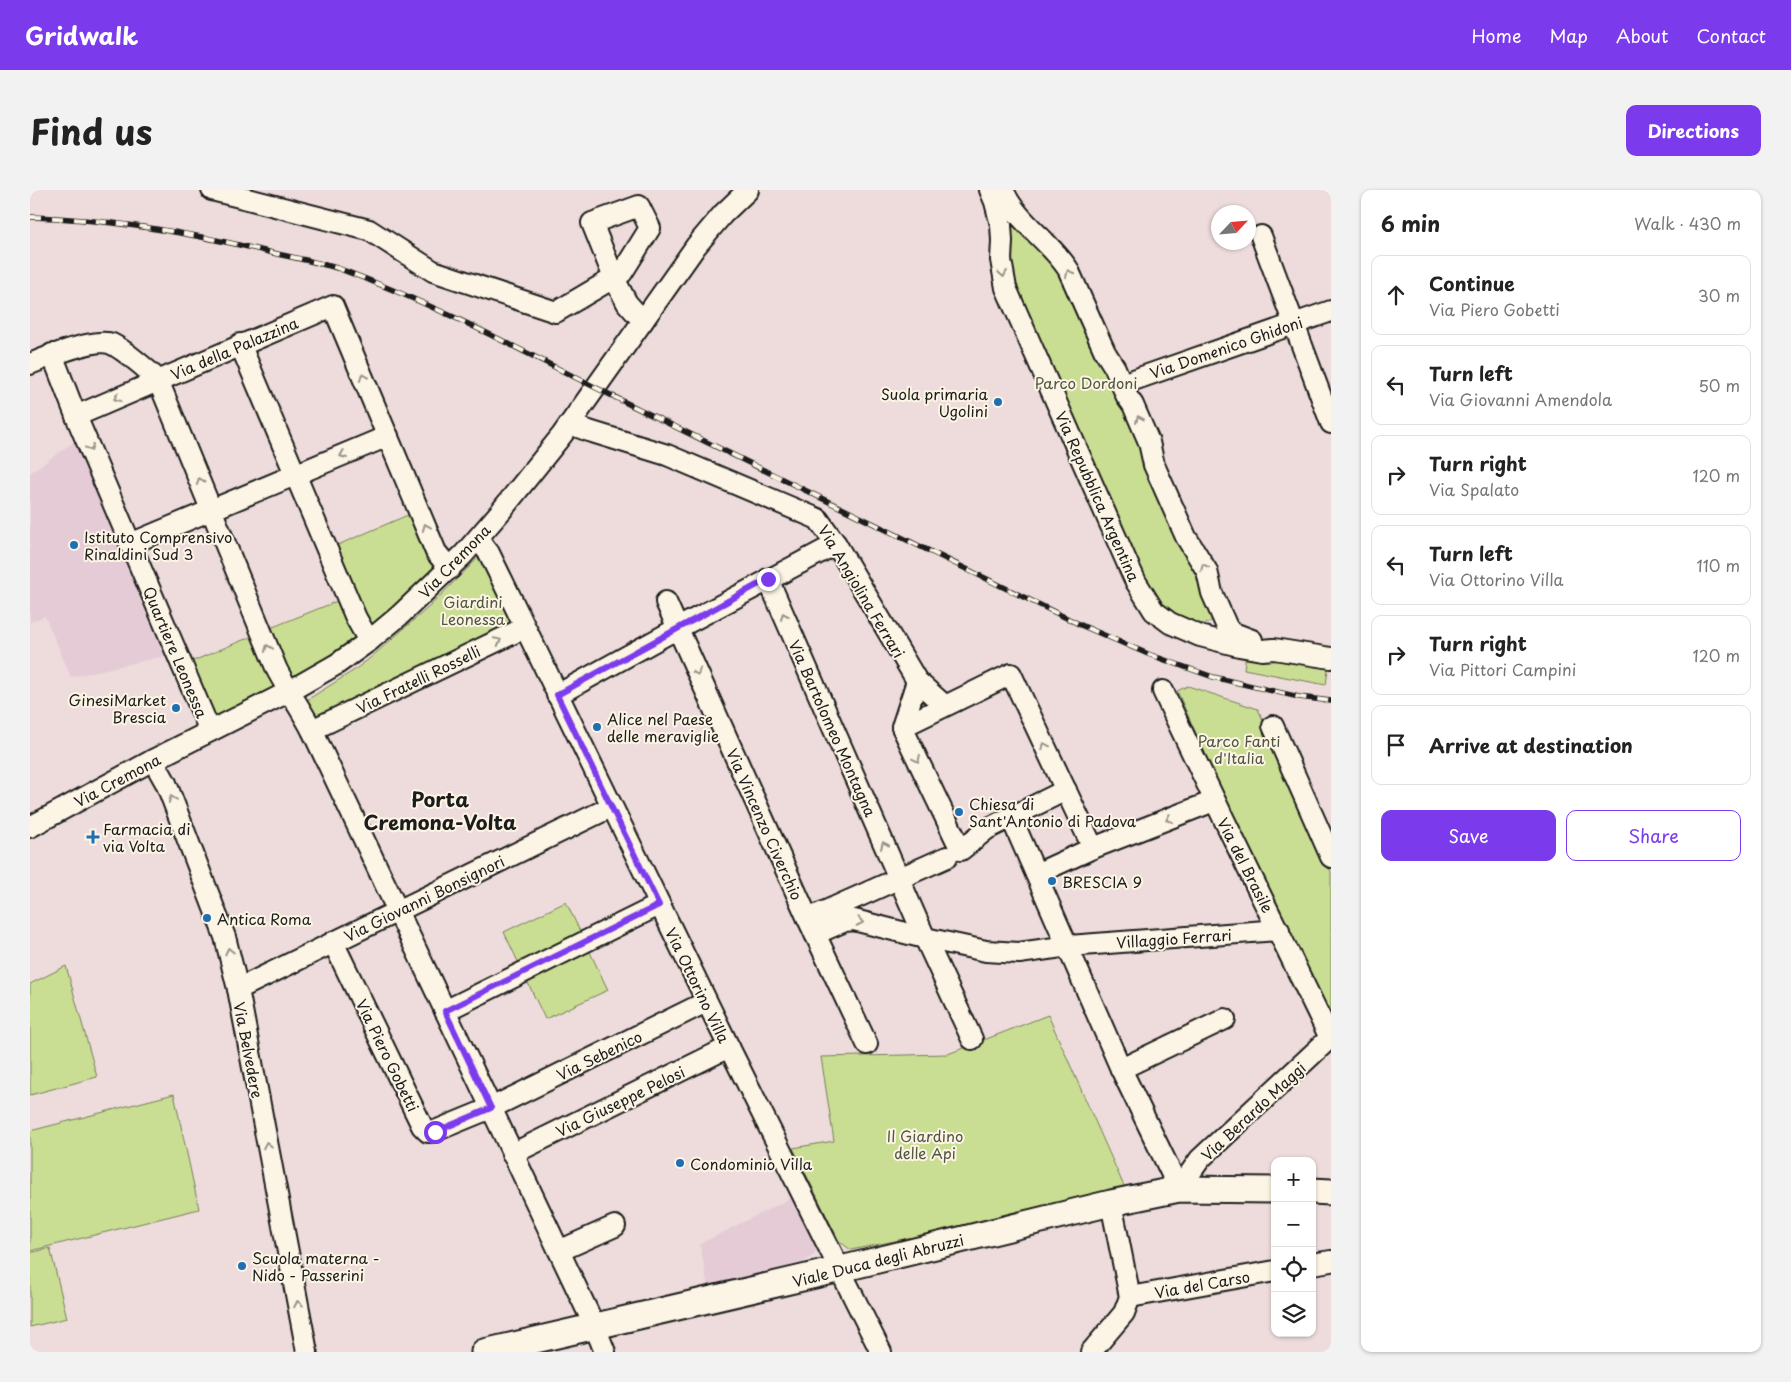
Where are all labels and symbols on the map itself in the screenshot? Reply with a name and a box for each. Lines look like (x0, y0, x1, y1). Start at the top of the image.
north arrow (1211, 205, 1256, 250)
one-way arrow (998, 269, 1008, 278)
one-way arrow (1065, 269, 1075, 278)
street label: Via Domenico Ghidoni (1147, 310, 1305, 384)
street label: Via della Palazzina (167, 311, 302, 385)
park label: Parco Dordoni (1034, 371, 1138, 394)
one-way arrow (359, 373, 370, 382)
place label: Suola primaria Ugolini (881, 382, 989, 422)
one-way arrow (113, 391, 122, 402)
marker: Suola primaria Ugolini (992, 396, 1004, 408)
street label: Via Repubblica Argentina (1050, 407, 1146, 585)
one-way arrow (1135, 415, 1146, 424)
one-way arrow (84, 443, 94, 452)
one-way arrow (339, 449, 348, 459)
one-way arrow (195, 478, 205, 486)
street label: Via Cremona (413, 518, 496, 603)
street label: Via Angiolina Ferrari (813, 520, 911, 662)
one-way arrow (421, 523, 432, 532)
place label: Istituto Comprensivo Rinaldini Sud 3 (84, 525, 232, 565)
marker: Istituto Comprensivo Rinaldini Sud 3 (68, 539, 80, 551)
one-way arrow (1200, 563, 1210, 572)
route end (757, 568, 780, 591)
street label: Quartiere Leonessa (138, 583, 214, 722)
park label: Giardini Leonessa (441, 590, 506, 630)
one-way arrow (780, 612, 791, 621)
street label: Via Bartolomeo Montagna (784, 636, 883, 821)
one-way arrow (493, 637, 502, 647)
street label: Via Fratelli Rosselli (352, 639, 484, 719)
one-way arrow (264, 644, 275, 653)
one-way arrow (691, 667, 702, 676)
place label: GinesiMarket Brescia (68, 688, 167, 728)
marker: GinesiMarket Brescia (170, 702, 182, 714)
place label: Alice nel Paese delle meraviglie (607, 707, 719, 747)
marker: Alice nel Paese delle meraviglie (591, 721, 603, 733)
park label: Parco Fanti d'Italia (1197, 729, 1281, 769)
one-way arrow (1041, 742, 1051, 751)
street label: Via Vincenzo Civerchio (721, 744, 809, 904)
street label: Via Cremona (70, 747, 165, 812)
one-way arrow (911, 754, 921, 763)
district label: Porta Cremona-Volta (363, 784, 517, 837)
place label: Chiesa di Sant'Antonio di Padova (969, 792, 1137, 832)
one-way arrow (168, 795, 178, 804)
marker: Chiesa di Sant'Antonio di Padova (953, 806, 965, 818)
one-way arrow (1165, 812, 1174, 823)
street label: Via del Brasile (1212, 813, 1280, 917)
place label: Farmacia di via Volta (103, 817, 190, 857)
marker: Farmacia di via Volta (87, 831, 99, 843)
one-way arrow (880, 841, 891, 850)
street label: Via Giovanni Bonsignori (340, 849, 508, 947)
place label: BRESCIA 9 (1062, 870, 1142, 893)
marker: BRESCIA 9 (1046, 875, 1058, 887)
place label: Antica Roma (217, 907, 312, 930)
marker: Antica Roma (201, 912, 213, 924)
one-way arrow (856, 916, 865, 927)
street label: Villaggio Ferrari (1116, 922, 1232, 954)
street label: Via Ottorino Villa (660, 923, 736, 1047)
one-way arrow (224, 946, 235, 955)
street label: Via Piero Gobetti (351, 995, 425, 1115)
street label: Via Belvedere (228, 1000, 270, 1100)
street label: Via Sebenico (552, 1024, 646, 1086)
street label: Via Berardo Maggi (1195, 1056, 1311, 1166)
street label: Via Giuseppe Pelosi (552, 1060, 688, 1142)
route start (424, 1121, 447, 1144)
park label: Il Giardino delle Api (887, 1124, 963, 1164)
one-way arrow (263, 1140, 273, 1149)
place label: Condominio Villa (690, 1152, 813, 1175)
marker: Condominio Villa (674, 1157, 686, 1169)
street label: Viale Duca degli Abruzzi (790, 1228, 966, 1292)
place label: Scuola materna - Nido - Passerini (252, 1246, 380, 1286)
marker: Scuola materna - Nido - Passerini (236, 1260, 248, 1272)
street label: Via del Carso (1153, 1264, 1251, 1304)
one-way arrow (293, 1300, 304, 1309)

